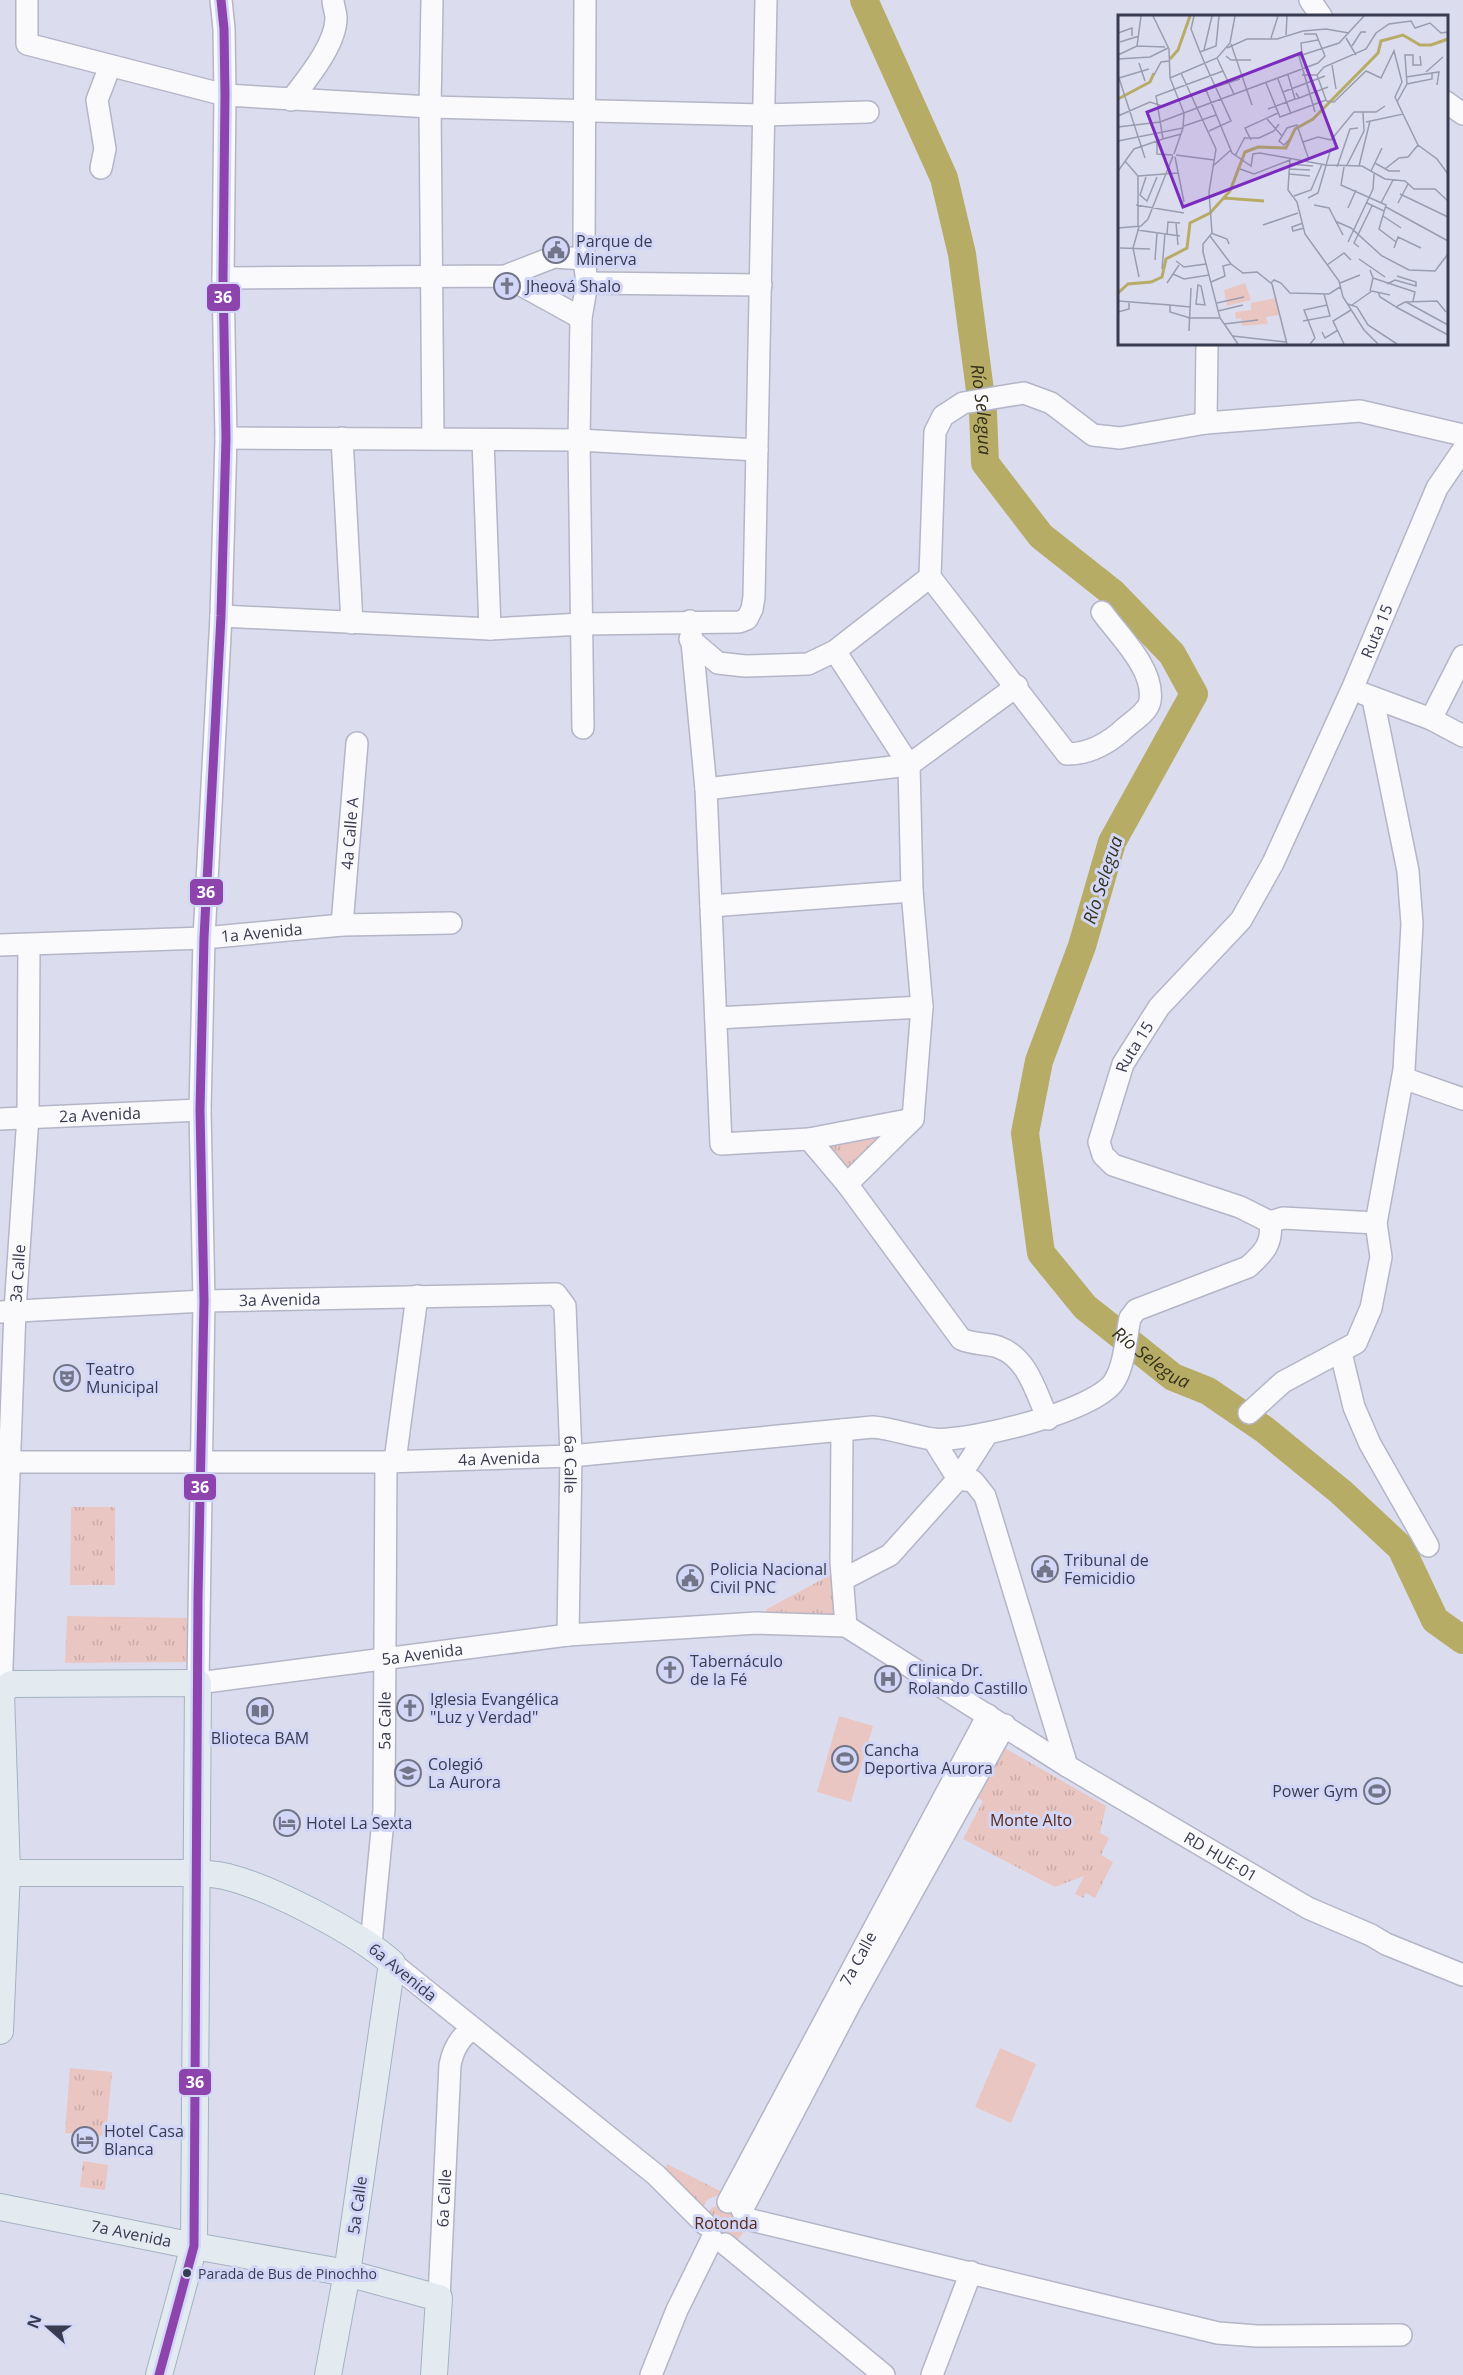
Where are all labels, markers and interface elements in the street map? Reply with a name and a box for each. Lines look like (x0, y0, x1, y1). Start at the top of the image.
inset map (1118, 15, 1448, 345)
place label: Parque de Minerva (576, 230, 653, 270)
public building icon: Parque de Minerva (541, 235, 571, 265)
church icon: Jheová Shalo (492, 271, 522, 301)
place label: Jheová Shalo (524, 275, 621, 297)
line badge: 36 (206, 283, 241, 312)
text: 36 (214, 286, 232, 308)
water label: Río Selegua (966, 363, 998, 455)
street label: Ruta 15 (1355, 601, 1398, 661)
street label: 4a Calle A (336, 795, 364, 870)
water label: Río Selegua (1077, 833, 1128, 927)
line badge: 36 (189, 878, 224, 906)
text: 36 (197, 881, 215, 903)
street label: 1a Avenida (220, 918, 303, 947)
street label: Ruta 15 (1110, 1017, 1158, 1075)
street label: 2a Avenida (59, 1102, 141, 1127)
street label: 3a Calle (5, 1244, 30, 1303)
street label: 3a Avenida (239, 1288, 321, 1311)
water label: Río Selegua (1108, 1321, 1193, 1393)
place label: Teatro Municipal (86, 1358, 158, 1398)
theatre icon: Teatro Municipal (52, 1363, 82, 1393)
street label: 6a Calle (559, 1435, 582, 1494)
street label: 4a Avenida (458, 1446, 540, 1471)
line badge: 36 (183, 1473, 217, 1501)
text: 36 (191, 1476, 209, 1498)
place label: Tribunal de Femicidio (1064, 1549, 1149, 1589)
public building icon: Tribunal de Femicidio (1030, 1554, 1060, 1584)
place label: Policia Nacional Civil PNC (710, 1558, 827, 1598)
public building icon: Policia Nacional Civil PNC (675, 1563, 705, 1593)
street label: 5a Avenida (380, 1638, 464, 1670)
place label: Tabernáculo de la Fé (690, 1650, 783, 1690)
church icon: Tabernáculo de la Fé (655, 1655, 685, 1685)
place label: Clinica Dr. Rolando Castillo (908, 1659, 1028, 1699)
hospital icon: Clinica Dr. Rolando Castillo (873, 1664, 903, 1694)
place label: Iglesia Evangélica "Luz y Verdad" (430, 1688, 559, 1728)
street label: 5a Calle (373, 1691, 396, 1750)
church icon: Iglesia Evangélica "Luz y Verdad" (395, 1693, 425, 1723)
library icon: Blioteca BAM (245, 1696, 275, 1726)
place label: Blioteca BAM (211, 1727, 309, 1749)
place label: Cancha Deportiva Aurora (864, 1739, 993, 1779)
sports icon: Cancha Deportiva Aurora (830, 1744, 860, 1774)
place label: Colegió La Aurora (428, 1753, 501, 1793)
school or university icon: Colegió La Aurora (393, 1758, 423, 1788)
sports icon: Power Gym (1362, 1776, 1392, 1806)
place label: Power Gym (1272, 1780, 1358, 1802)
hotel icon: Hotel La Sexta (272, 1808, 302, 1838)
park label: Monte Alto (990, 1809, 1072, 1831)
place label: Hotel La Sexta (306, 1812, 412, 1834)
street label: RD HUE-01 (1180, 1826, 1261, 1887)
street label: 7a Calle (835, 1928, 881, 1989)
street label: 6a Avenida (364, 1938, 442, 2006)
line badge: 36 (178, 2068, 212, 2096)
text: 36 (186, 2071, 204, 2093)
place label: Hotel Casa Blanca (104, 2120, 184, 2160)
hotel icon: Hotel Casa Blanca (70, 2125, 100, 2155)
street label: 6a Calle (431, 2168, 456, 2228)
street label: 5a Calle (342, 2175, 372, 2235)
park label: Rotonda (694, 2212, 758, 2234)
street label: 7a Avenida (89, 2215, 174, 2252)
place label: Parada de Bus de Pinochho (198, 2264, 377, 2283)
marker: Parada de Bus de Pinochho (181, 2267, 193, 2279)
north arrow (18, 2297, 78, 2357)
text: N (21, 2312, 47, 2332)

